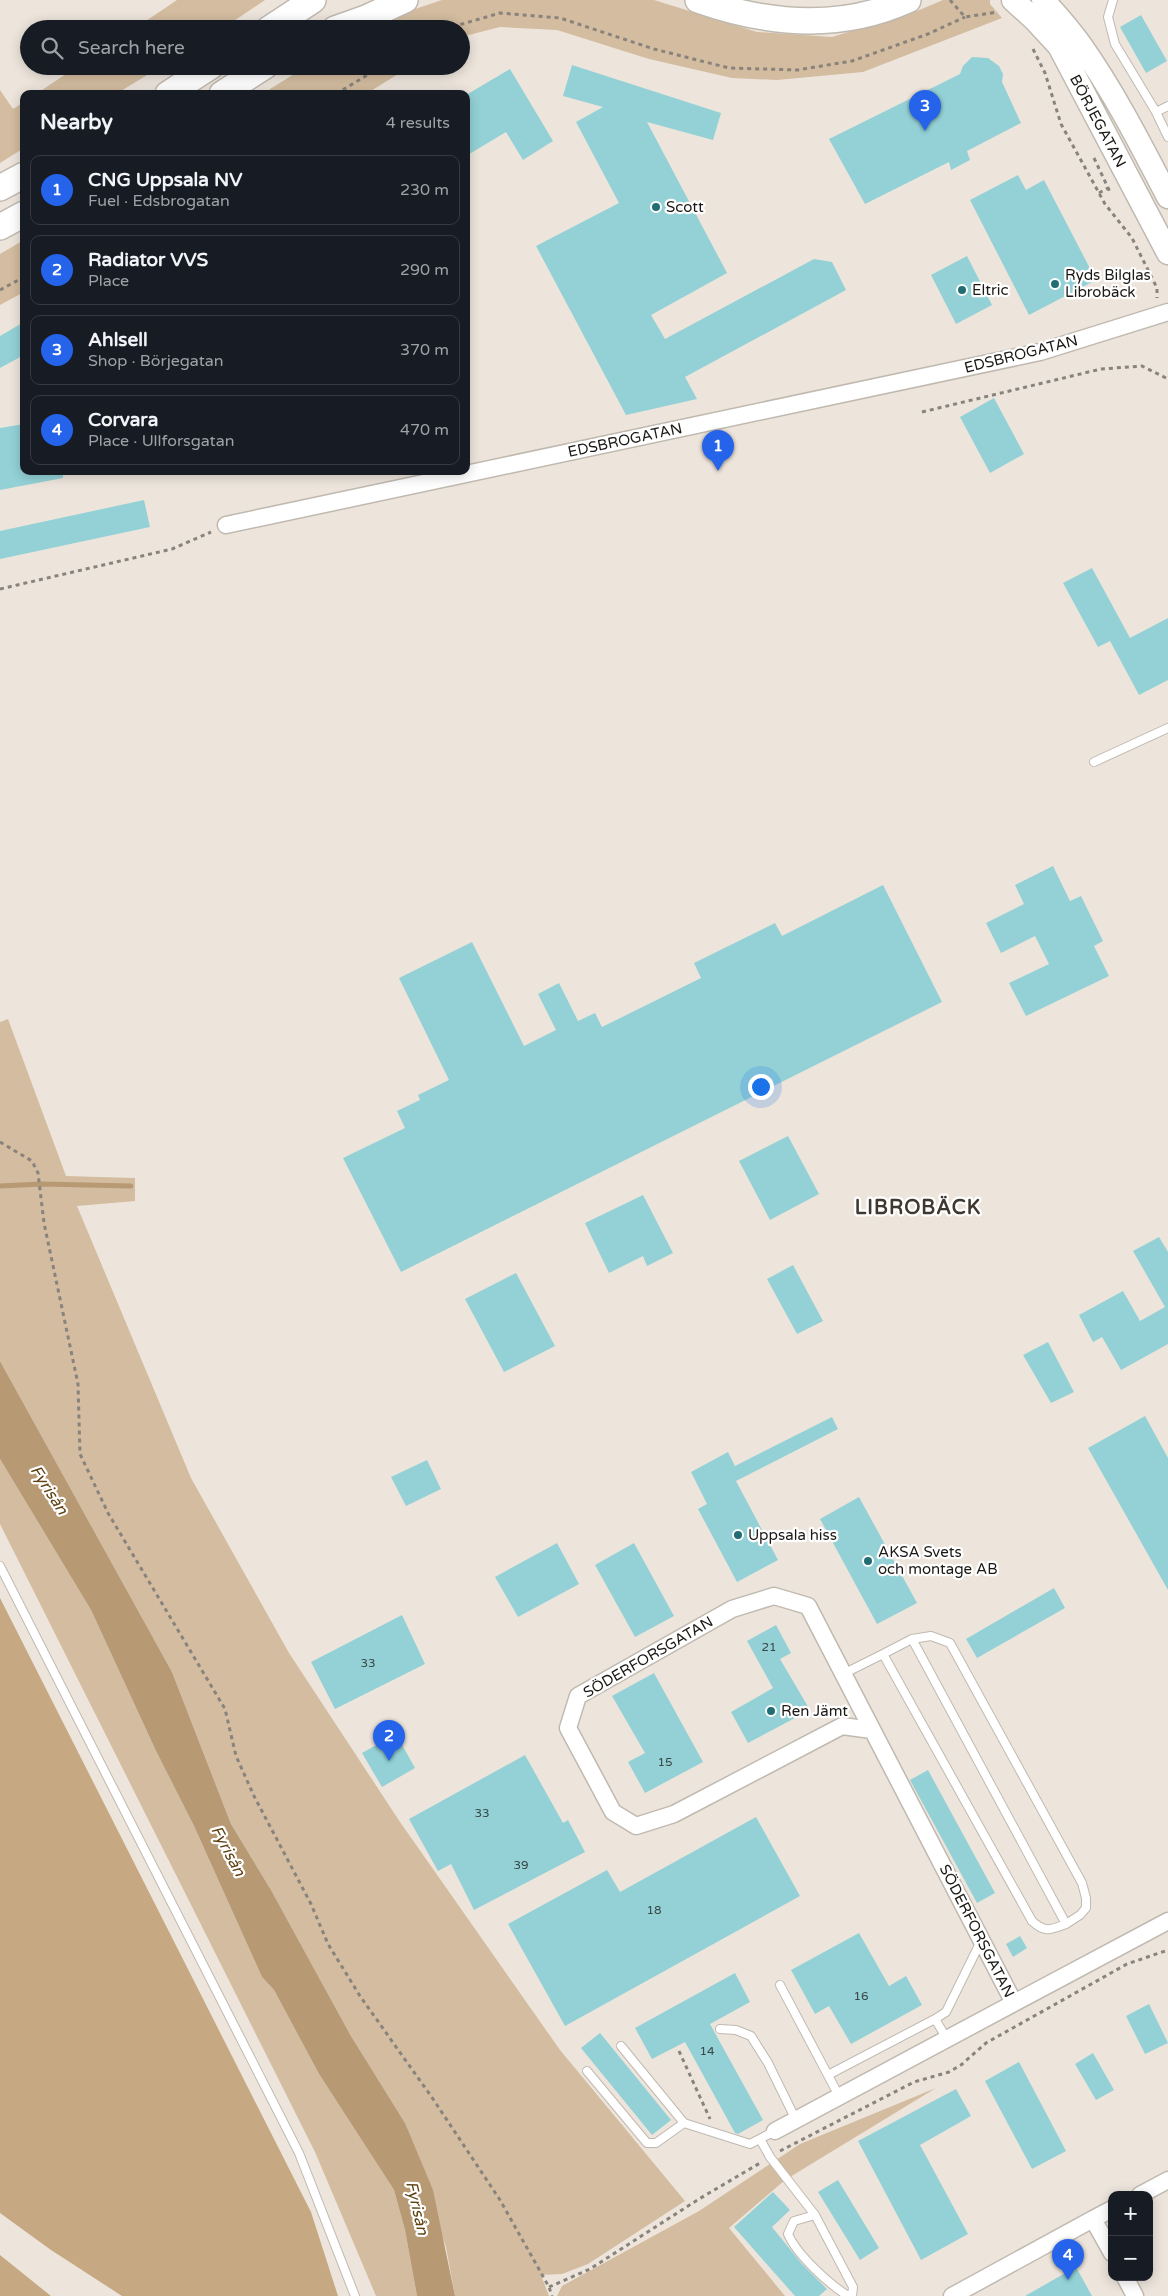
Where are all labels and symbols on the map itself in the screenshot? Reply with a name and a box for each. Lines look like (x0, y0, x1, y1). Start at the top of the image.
street label: BÖRJEGATAN (1066, 71, 1130, 171)
pin: 3 (909, 90, 941, 131)
place label: Scott (666, 198, 704, 216)
marker: Scott (650, 201, 662, 213)
place label: Ryds Bilglas Librobäck (1065, 266, 1151, 301)
marker: Ryds Bilglas Librobäck (1049, 278, 1061, 290)
place label: Eltric (972, 281, 1009, 299)
marker: Eltric (956, 284, 968, 296)
street label: EDSBROGATAN (962, 331, 1080, 377)
street label: EDSBROGATAN (566, 419, 684, 461)
pin: 1 (702, 430, 734, 471)
your location (748, 1074, 774, 1100)
district label: LIBROBÄCK (855, 1195, 981, 1220)
water label: Fyrisån (26, 1462, 73, 1519)
place label: Uppsala hiss (748, 1526, 837, 1544)
marker: Uppsala hiss (732, 1529, 744, 1541)
place label: AKSA Svets och montage AB (878, 1543, 998, 1578)
marker: AKSA Svets och montage AB (862, 1555, 874, 1567)
street label: SÖDERFORSGATAN (580, 1612, 716, 1702)
house number: 21 (761, 1640, 777, 1654)
house number: 33 (360, 1656, 376, 1670)
place label: Ren Jämt (781, 1702, 848, 1720)
marker: Ren Jämt (765, 1705, 777, 1717)
pin: 2 (373, 1720, 405, 1761)
house number: 15 (657, 1755, 673, 1769)
house number: 33 (474, 1806, 490, 1820)
water label: Fyrisån (206, 1822, 250, 1881)
house number: 39 (513, 1858, 529, 1872)
street label: SÖDERFORSGATAN (936, 1861, 1018, 2001)
house number: 18 (646, 1903, 662, 1917)
house number: 16 (853, 1989, 869, 2003)
house number: 14 (699, 2044, 715, 2058)
water label: Fyrisån (401, 2179, 433, 2238)
pin: 4 (1052, 2239, 1084, 2280)

